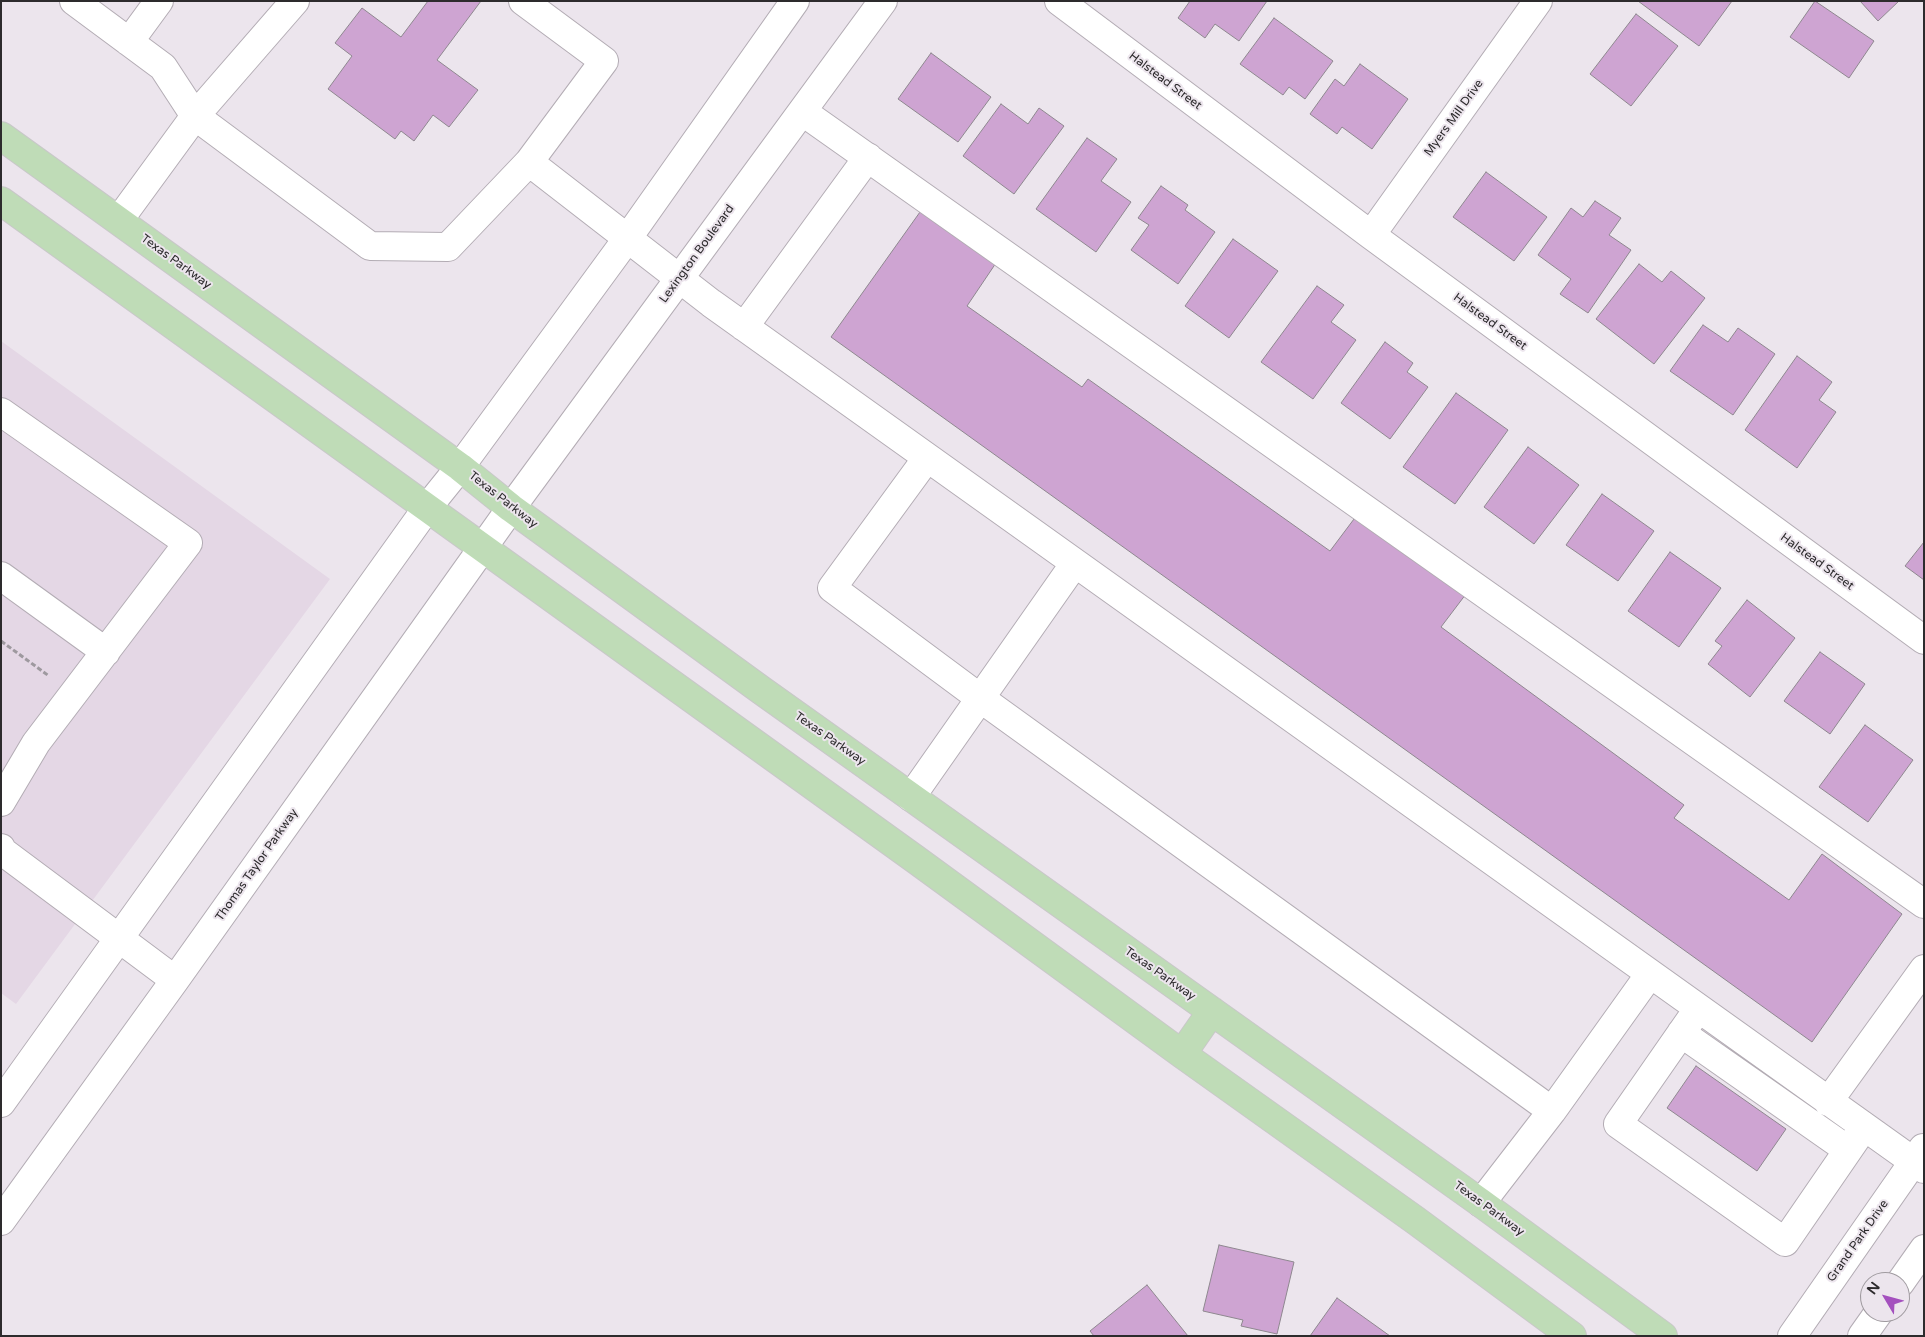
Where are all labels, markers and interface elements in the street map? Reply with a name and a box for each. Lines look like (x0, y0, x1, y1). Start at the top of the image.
street label: Halstead Street (1126, 49, 1204, 113)
street label: Myers Mill Drive (1421, 77, 1487, 159)
street label: Lexington Boulevard (657, 202, 737, 306)
street label: Texas Parkway (138, 232, 214, 292)
street label: Halstead Street (1450, 290, 1530, 354)
street label: Texas Parkway (466, 469, 540, 531)
street label: Halstead Street (1777, 530, 1857, 594)
street label: Texas Parkway (792, 709, 868, 769)
street label: Thomas Taylor Parkway (213, 806, 301, 924)
street label: Texas Parkway (1122, 944, 1198, 1004)
street label: Texas Parkway (1451, 1179, 1527, 1239)
street label: Grand Park Drive (1824, 1197, 1892, 1285)
north arrow (1860, 1272, 1910, 1322)
text: N (1863, 1279, 1884, 1298)

